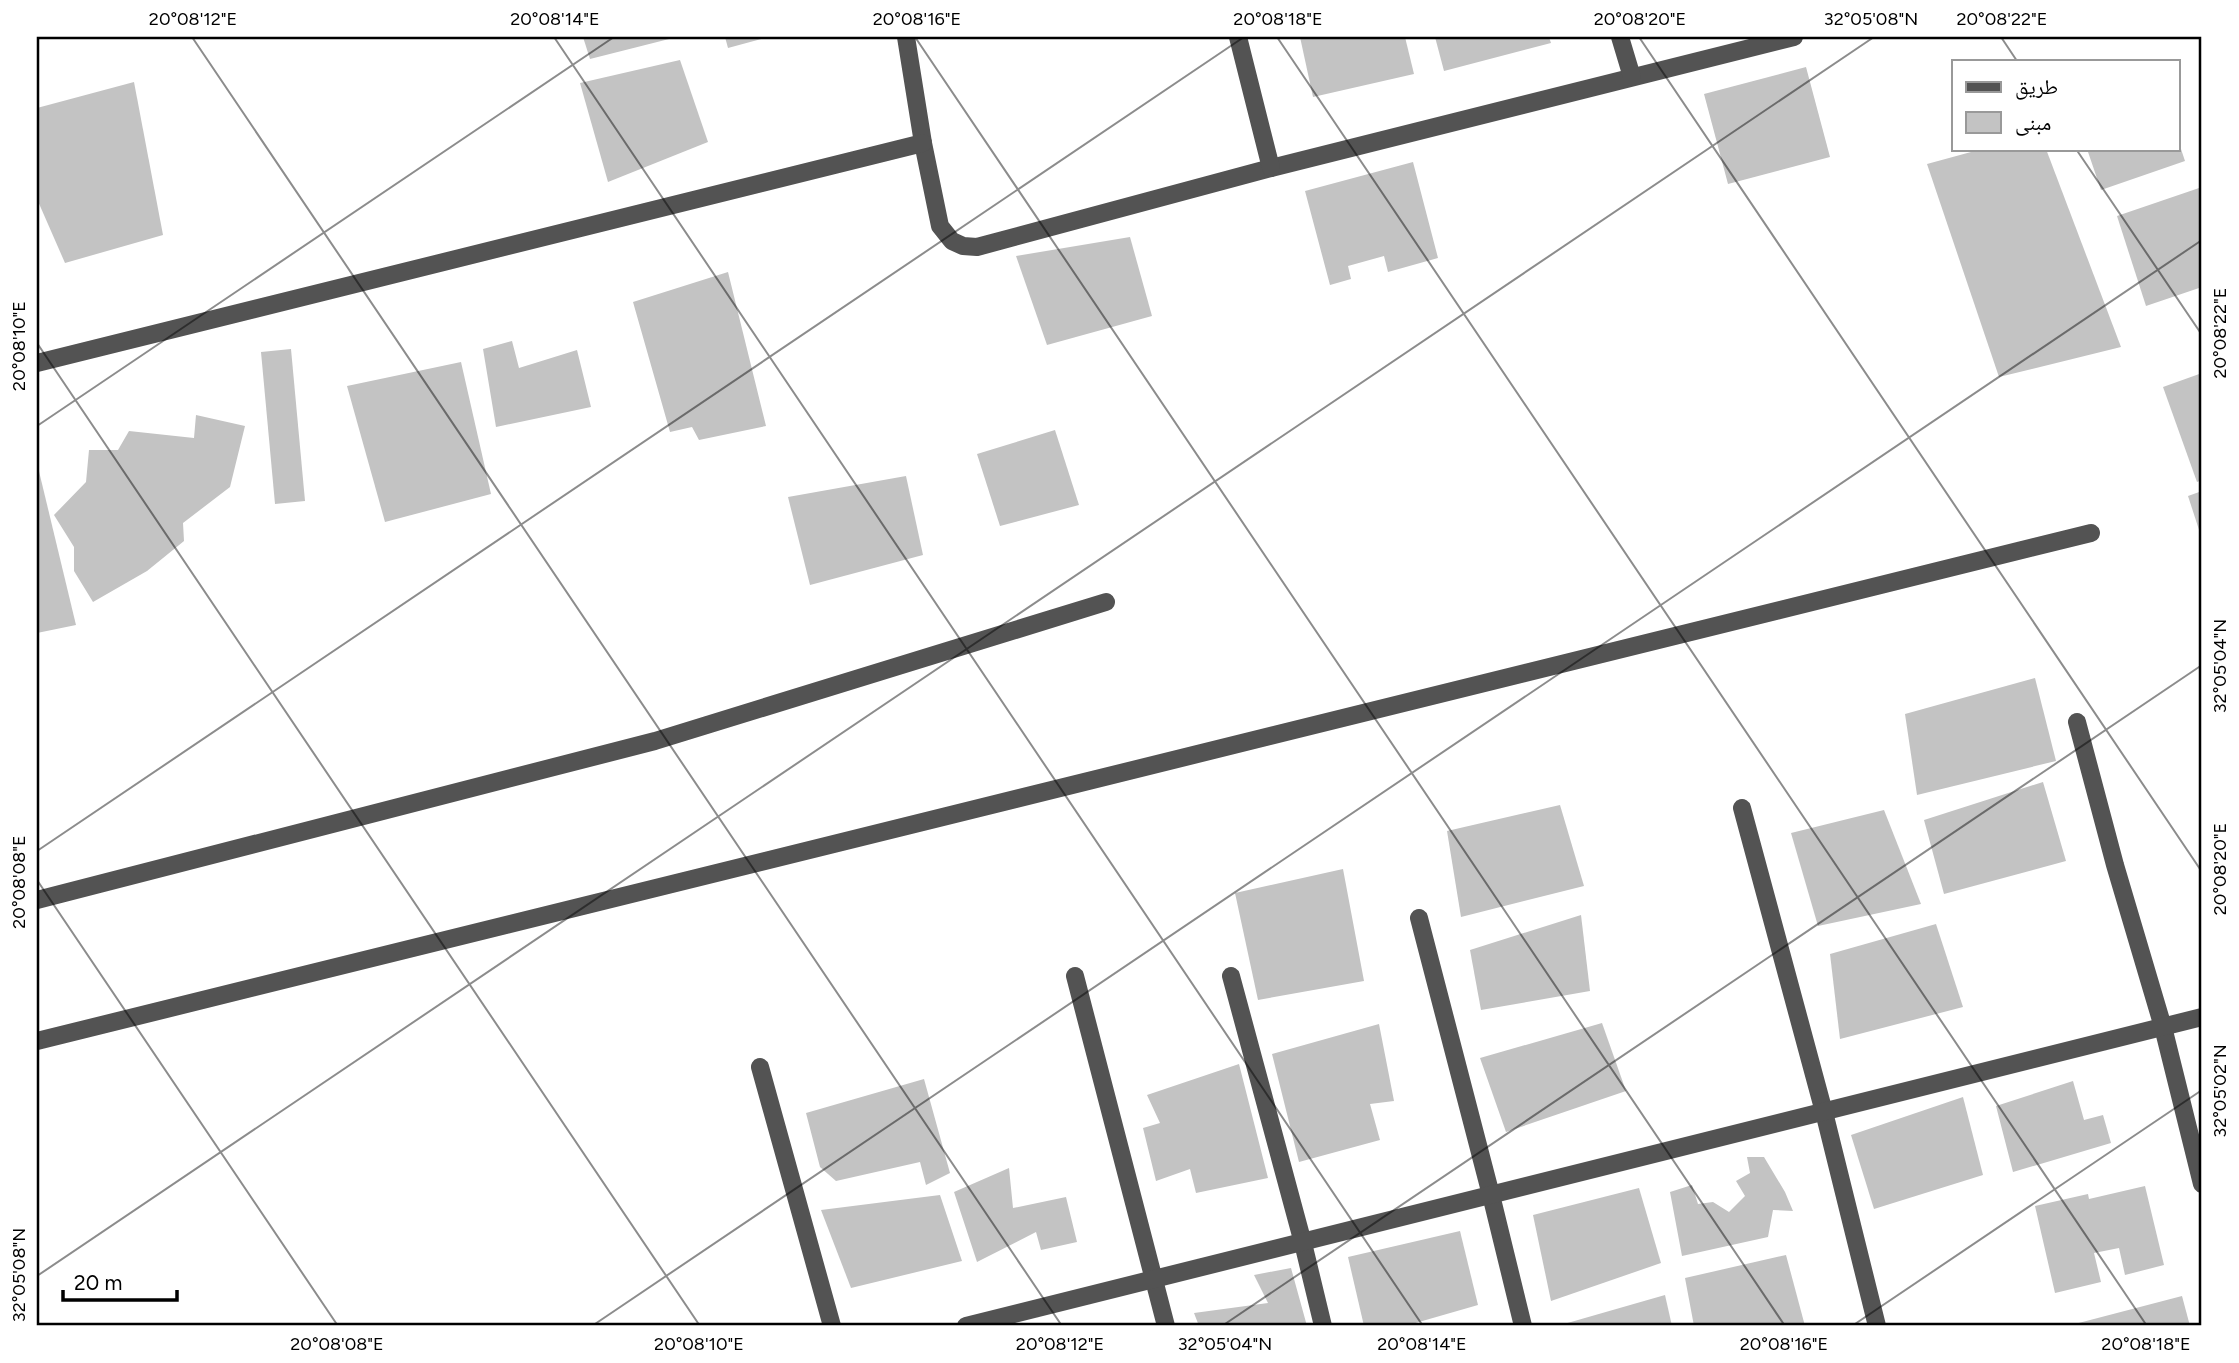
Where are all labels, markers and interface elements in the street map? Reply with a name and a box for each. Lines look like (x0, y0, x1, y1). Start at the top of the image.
text: 20°08'12"E (149, 8, 237, 30)
text: 20°08'14"E (510, 8, 600, 30)
text: 20°08'16"E (873, 8, 961, 30)
text: 20°08'18"E (1233, 8, 1323, 30)
text: 20°08'20"E (1594, 8, 1686, 30)
text: 32°05'08"N (1824, 8, 1918, 30)
text: 20°08'22"E (1957, 8, 2047, 30)
legend (1952, 60, 2180, 150)
text: طريق (2015, 74, 2058, 100)
text: مبنى (2015, 110, 2051, 136)
text: 20°08'22"E (2209, 288, 2231, 378)
text: 20°08'10"E (8, 301, 30, 391)
text: 32°05'04"N (2209, 619, 2231, 713)
text: 20°08'20"E (2209, 823, 2231, 915)
text: 20°08'08"E (8, 835, 30, 929)
text: 32°05'02"N (2209, 1044, 2231, 1138)
text: 32°05'08"N (8, 1228, 30, 1322)
scale bar (63, 1258, 177, 1302)
text: 20 m (74, 1270, 122, 1295)
text: 20°08'08"E (290, 1333, 384, 1355)
text: 20°08'10"E (654, 1333, 744, 1355)
text: 20°08'12"E (1016, 1333, 1104, 1355)
text: 32°05'04"N (1178, 1333, 1272, 1355)
text: 20°08'14"E (1377, 1333, 1467, 1355)
text: 20°08'16"E (1740, 1333, 1828, 1355)
text: 20°08'18"E (2101, 1333, 2191, 1355)

